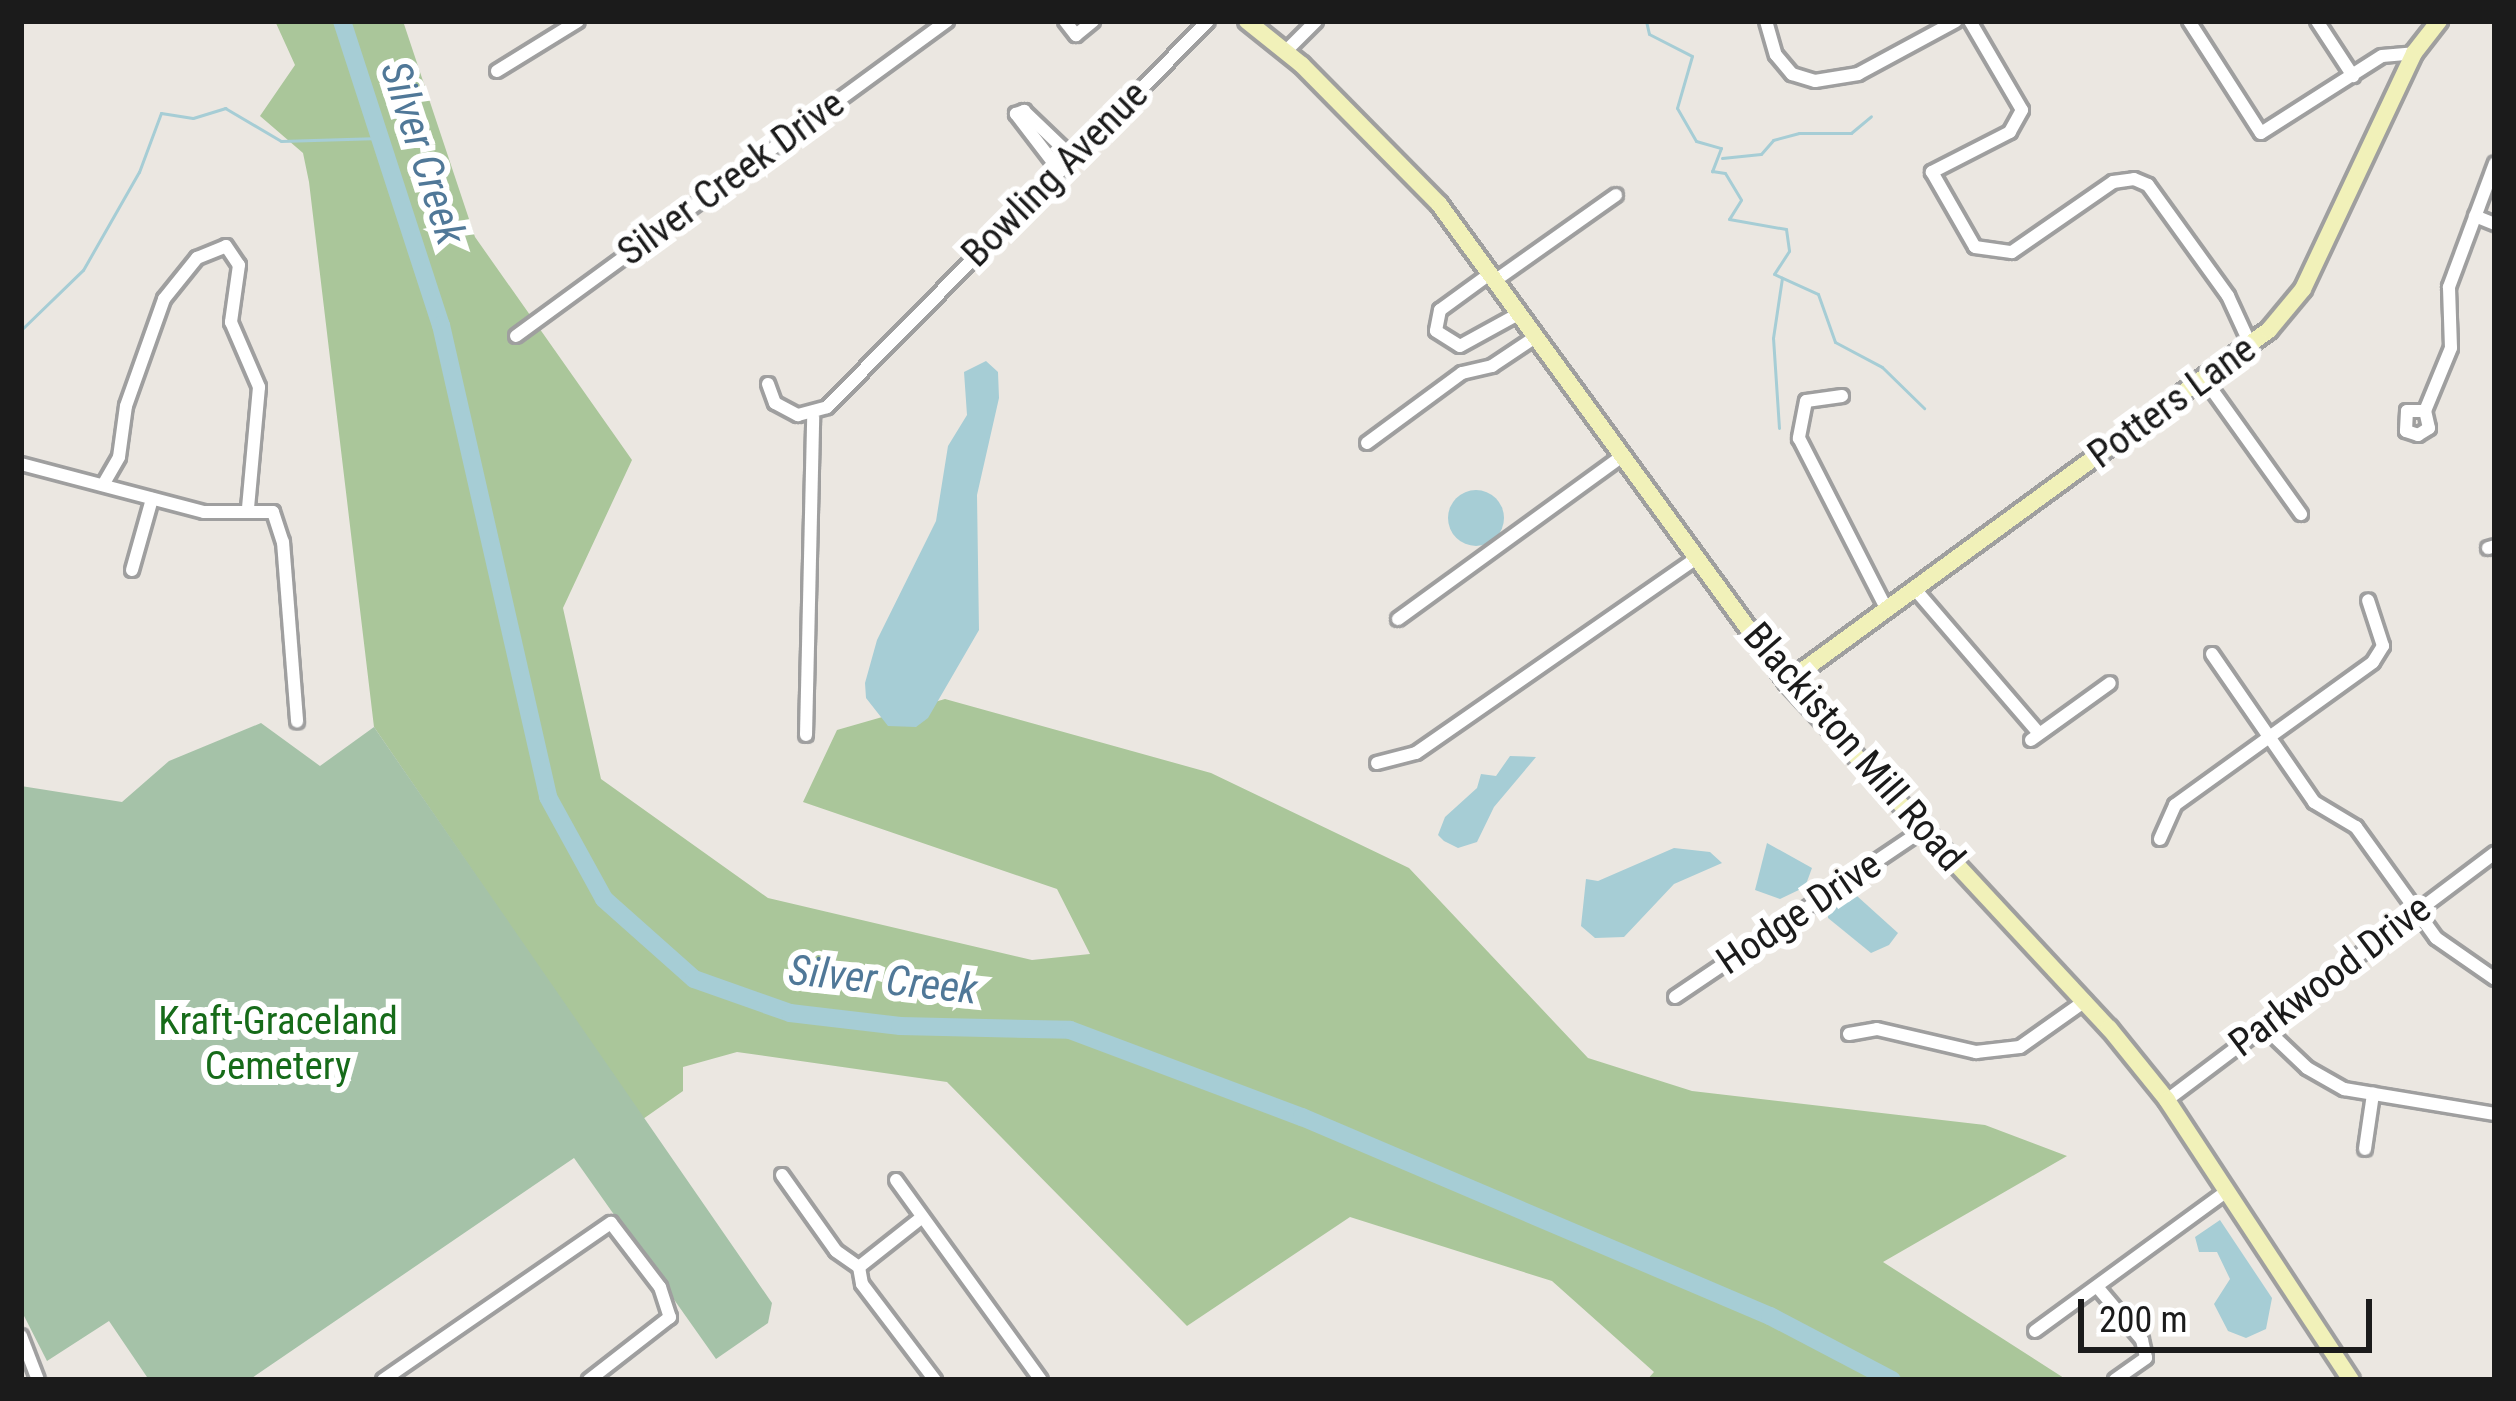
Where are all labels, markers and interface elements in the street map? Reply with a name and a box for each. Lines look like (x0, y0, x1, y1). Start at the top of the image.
water label: Silver Creek (370, 55, 476, 251)
street label: Bowling Avenue (952, 71, 1158, 277)
street label: Silver Creek Drive (609, 80, 853, 276)
street label: Potters Lane (2079, 326, 2265, 478)
street label: Blackiston Mill Road (1734, 613, 1974, 881)
street label: Hodge Drive (1708, 841, 1890, 985)
street label: Parkwood Drive (2220, 885, 2440, 1067)
water label: Silver Creek (786, 945, 980, 1015)
park label: Kraft-Graceland Cemetery (158, 999, 398, 1090)
scale bar (2084, 1275, 2378, 1349)
text: 200 m (2099, 1299, 2188, 1341)

